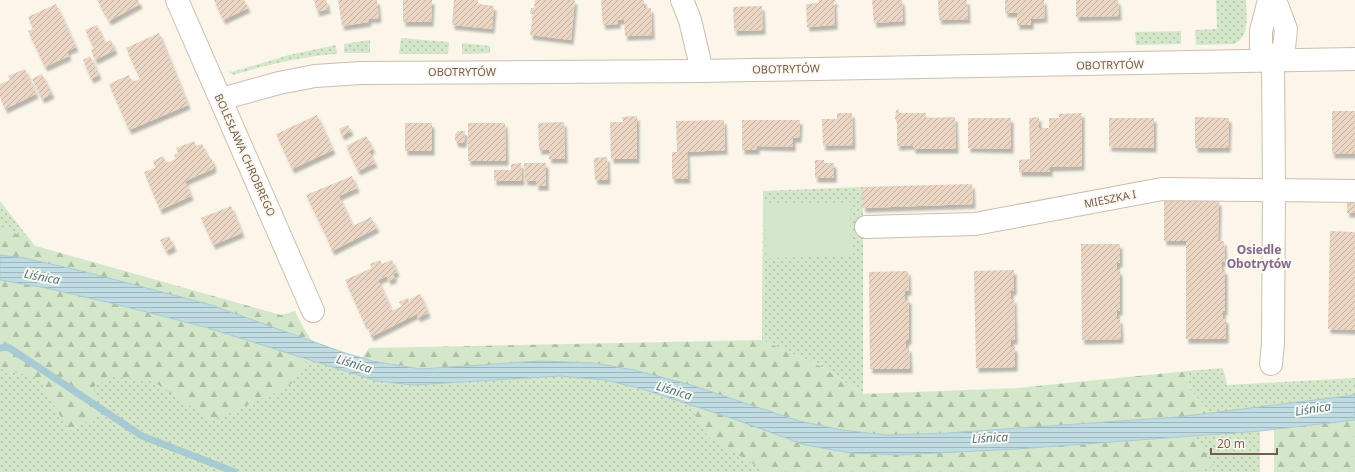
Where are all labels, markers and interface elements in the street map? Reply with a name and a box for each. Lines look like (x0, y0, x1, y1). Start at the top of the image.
street label: OBOTRYTÓW (1076, 56, 1145, 73)
street label: OBOTRYTÓW (752, 60, 821, 77)
street label: OBOTRYTÓW (428, 64, 497, 79)
street label: BOLESŁAWA CHROBREGO (212, 91, 279, 219)
street label: MIESZKA I (1083, 186, 1137, 211)
district label: Osiedle Obotrytów (1227, 241, 1292, 272)
water label: Liśnica (23, 265, 62, 288)
water label: Liśnica (334, 350, 374, 377)
water label: Liśnica (654, 377, 694, 404)
water label: Liśnica (1294, 397, 1332, 420)
water label: Liśnica (971, 428, 1009, 447)
scale bar (1211, 430, 1277, 456)
text: 20 m (1217, 435, 1245, 452)

